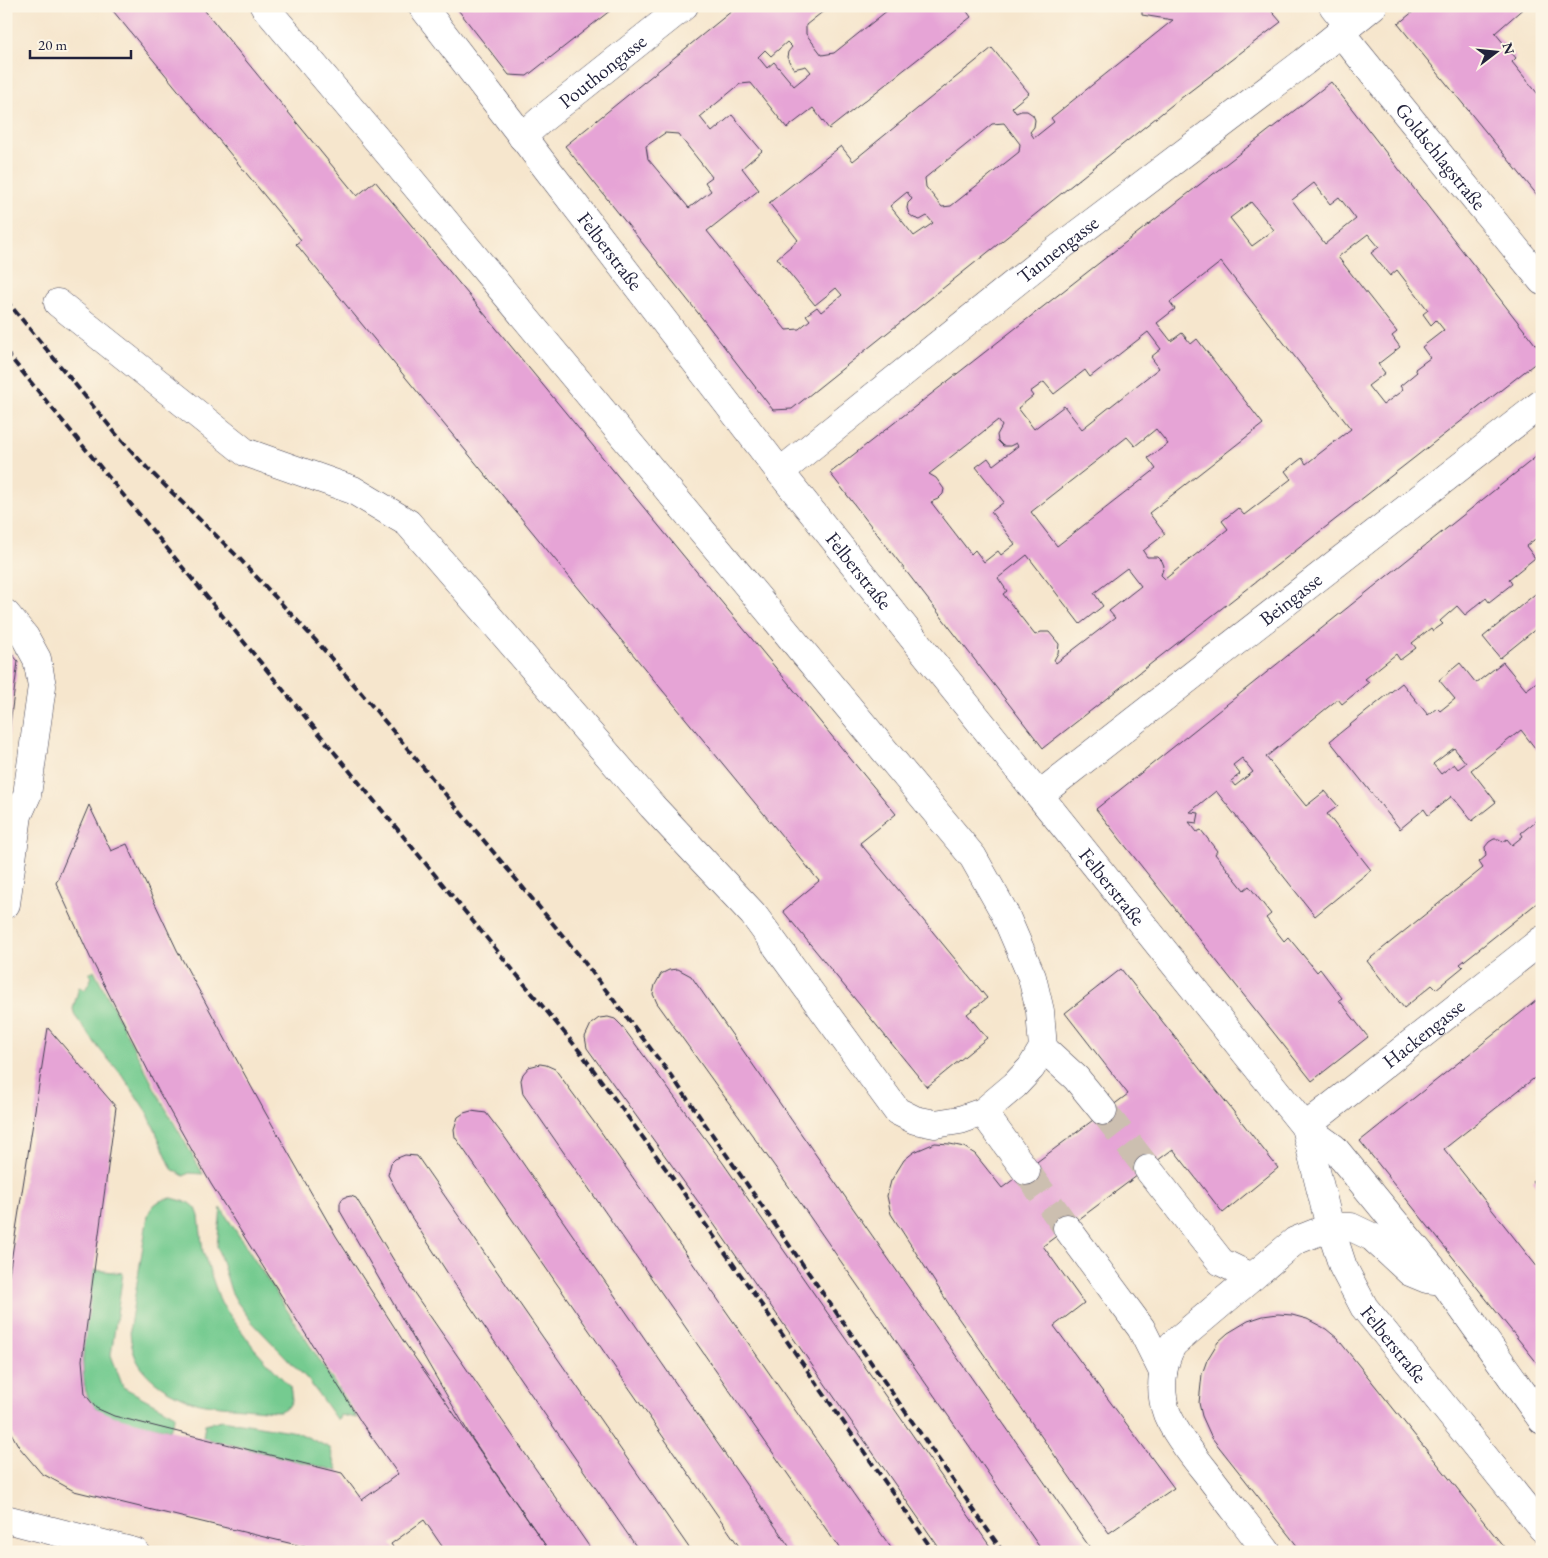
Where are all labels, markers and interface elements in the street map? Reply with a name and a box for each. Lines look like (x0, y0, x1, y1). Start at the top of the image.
scale bar (30, 28, 131, 60)
street label: Pouthongasse (553, 28, 652, 114)
north arrow (1470, 28, 1520, 78)
text: 20 m (38, 35, 67, 54)
text: N (1498, 40, 1519, 57)
street label: Goldschlagstraße (1389, 97, 1492, 215)
street label: Felberstraße (572, 206, 649, 296)
street label: Tannengasse (1012, 209, 1104, 289)
street label: Felberstraße (820, 526, 898, 615)
street label: Beingasse (1254, 566, 1327, 631)
street label: Felberstraße (1073, 842, 1151, 931)
street label: Hackengasse (1377, 993, 1470, 1074)
street label: Felberstraße (1355, 1300, 1433, 1388)

